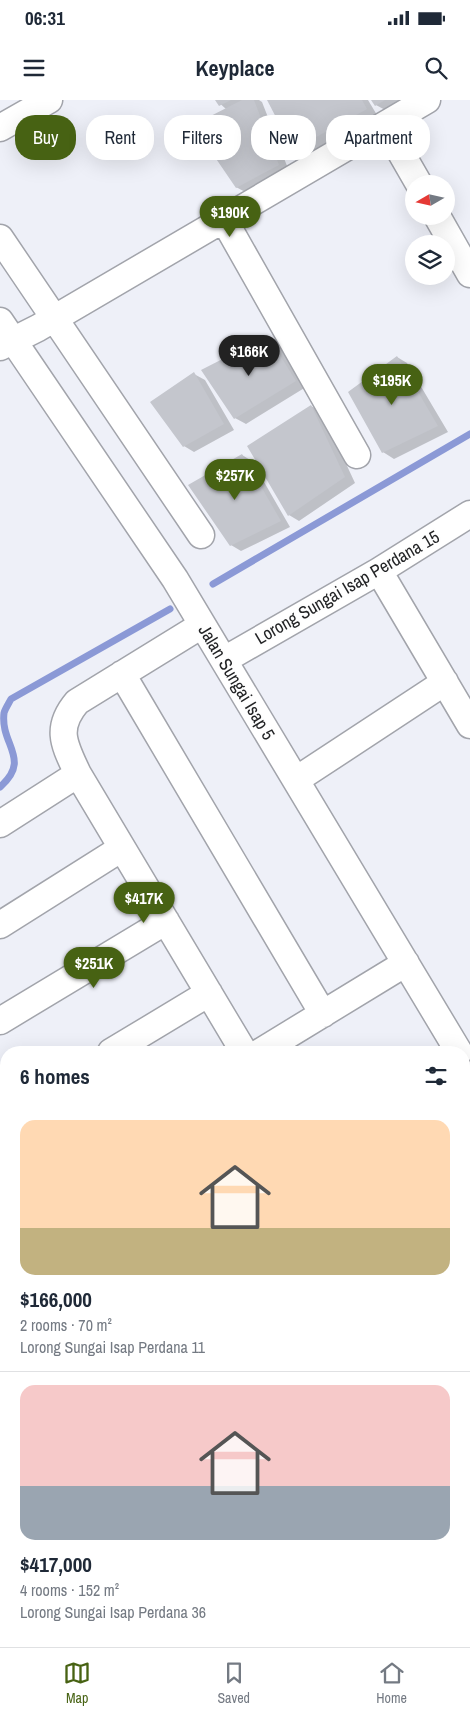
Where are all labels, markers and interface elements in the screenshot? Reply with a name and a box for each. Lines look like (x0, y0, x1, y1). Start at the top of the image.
text: 06:31 (25, 5, 65, 31)
text: Keyplace (195, 53, 275, 83)
icon: menu (20, 54, 48, 82)
icon: search (422, 54, 450, 82)
chip: Buy (15, 115, 76, 160)
chip: Rent (86, 115, 154, 160)
chip: Filters (164, 115, 241, 160)
chip: New (251, 115, 316, 160)
chip: Apartment (326, 115, 430, 160)
north arrow (405, 175, 455, 225)
map controls (405, 175, 455, 285)
pin: $190K (195, 196, 265, 238)
text: $190K (211, 201, 249, 223)
button: layers (405, 235, 455, 285)
pin: $166K (214, 334, 284, 377)
text: $166K (230, 340, 268, 362)
pin: $195K (357, 364, 427, 406)
text: $195K (373, 369, 411, 391)
pin: $257K (200, 458, 270, 501)
text: $257K (216, 464, 254, 486)
street label: Lorong Sungai Isap Perdana 15 (250, 524, 444, 650)
street label: Jalan Sungai Isap 5 (193, 620, 281, 744)
pin: $417K (109, 882, 179, 924)
text: $417K (125, 887, 163, 909)
pin: $251K (59, 946, 129, 989)
text: $251K (75, 952, 113, 974)
text: 6 homes (20, 1062, 90, 1091)
icon: filters (422, 1062, 450, 1090)
icon: home (190, 1152, 280, 1242)
text: $166,000 (20, 1285, 92, 1314)
text: 2 rooms · 70 m² (20, 1314, 112, 1336)
text: Lorong Sungai Isap Perdana 11 (20, 1336, 205, 1358)
icon: home (190, 1418, 280, 1508)
text: $417,000 (20, 1550, 92, 1579)
text: 4 rooms · 152 m² (20, 1579, 119, 1601)
text: Lorong Sungai Isap Perdana 36 (20, 1601, 206, 1623)
tab: Map (63, 1659, 91, 1707)
tab: Saved (217, 1659, 250, 1707)
tab: Home (376, 1659, 407, 1707)

